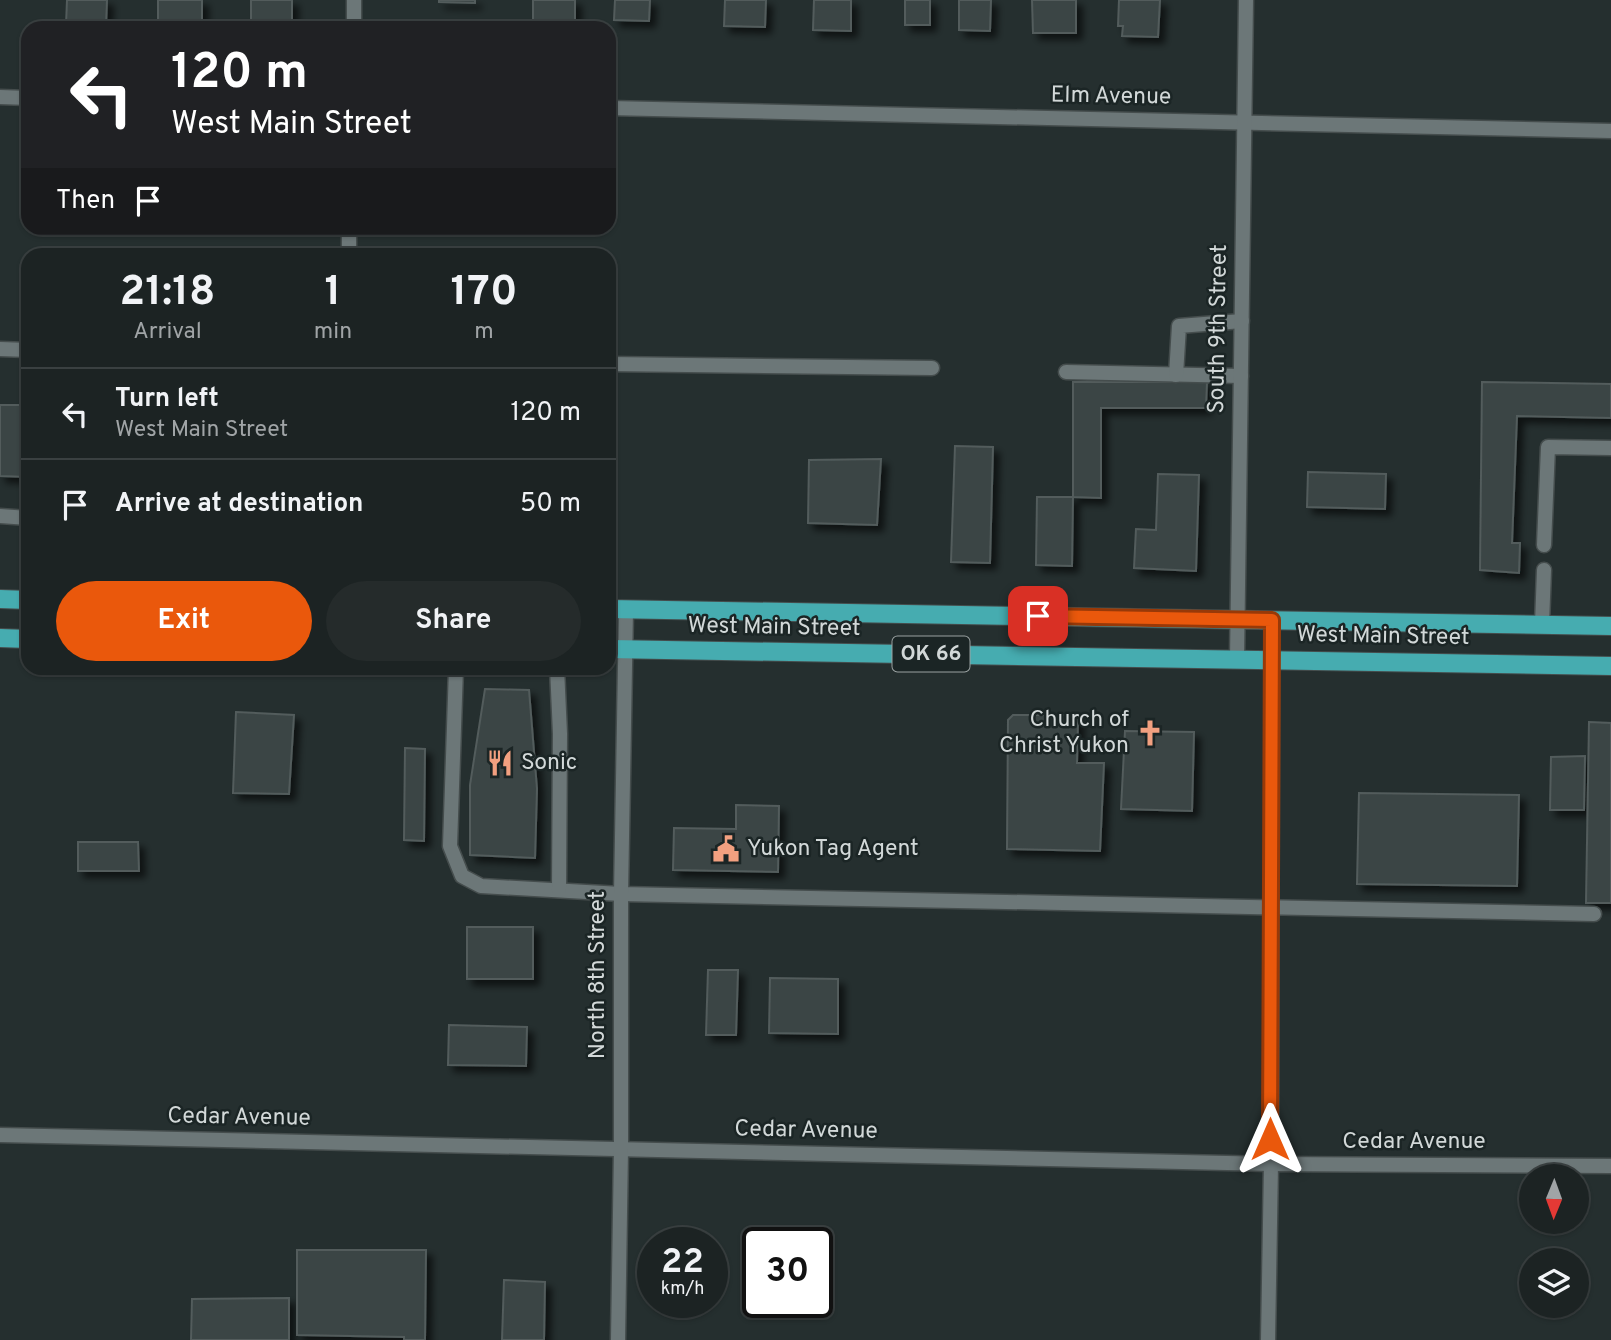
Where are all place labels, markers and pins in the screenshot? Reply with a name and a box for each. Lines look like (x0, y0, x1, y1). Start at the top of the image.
pin (1008, 586, 1068, 646)
place label: Church of Christ Yukon (999, 706, 1129, 761)
church icon: Church of Christ Yukon (1135, 718, 1165, 748)
restaurant icon: Sonic (485, 748, 515, 778)
place label: Sonic (521, 749, 577, 778)
public building icon: Yukon Tag Agent (711, 834, 741, 864)
place label: Yukon Tag Agent (747, 835, 919, 864)

